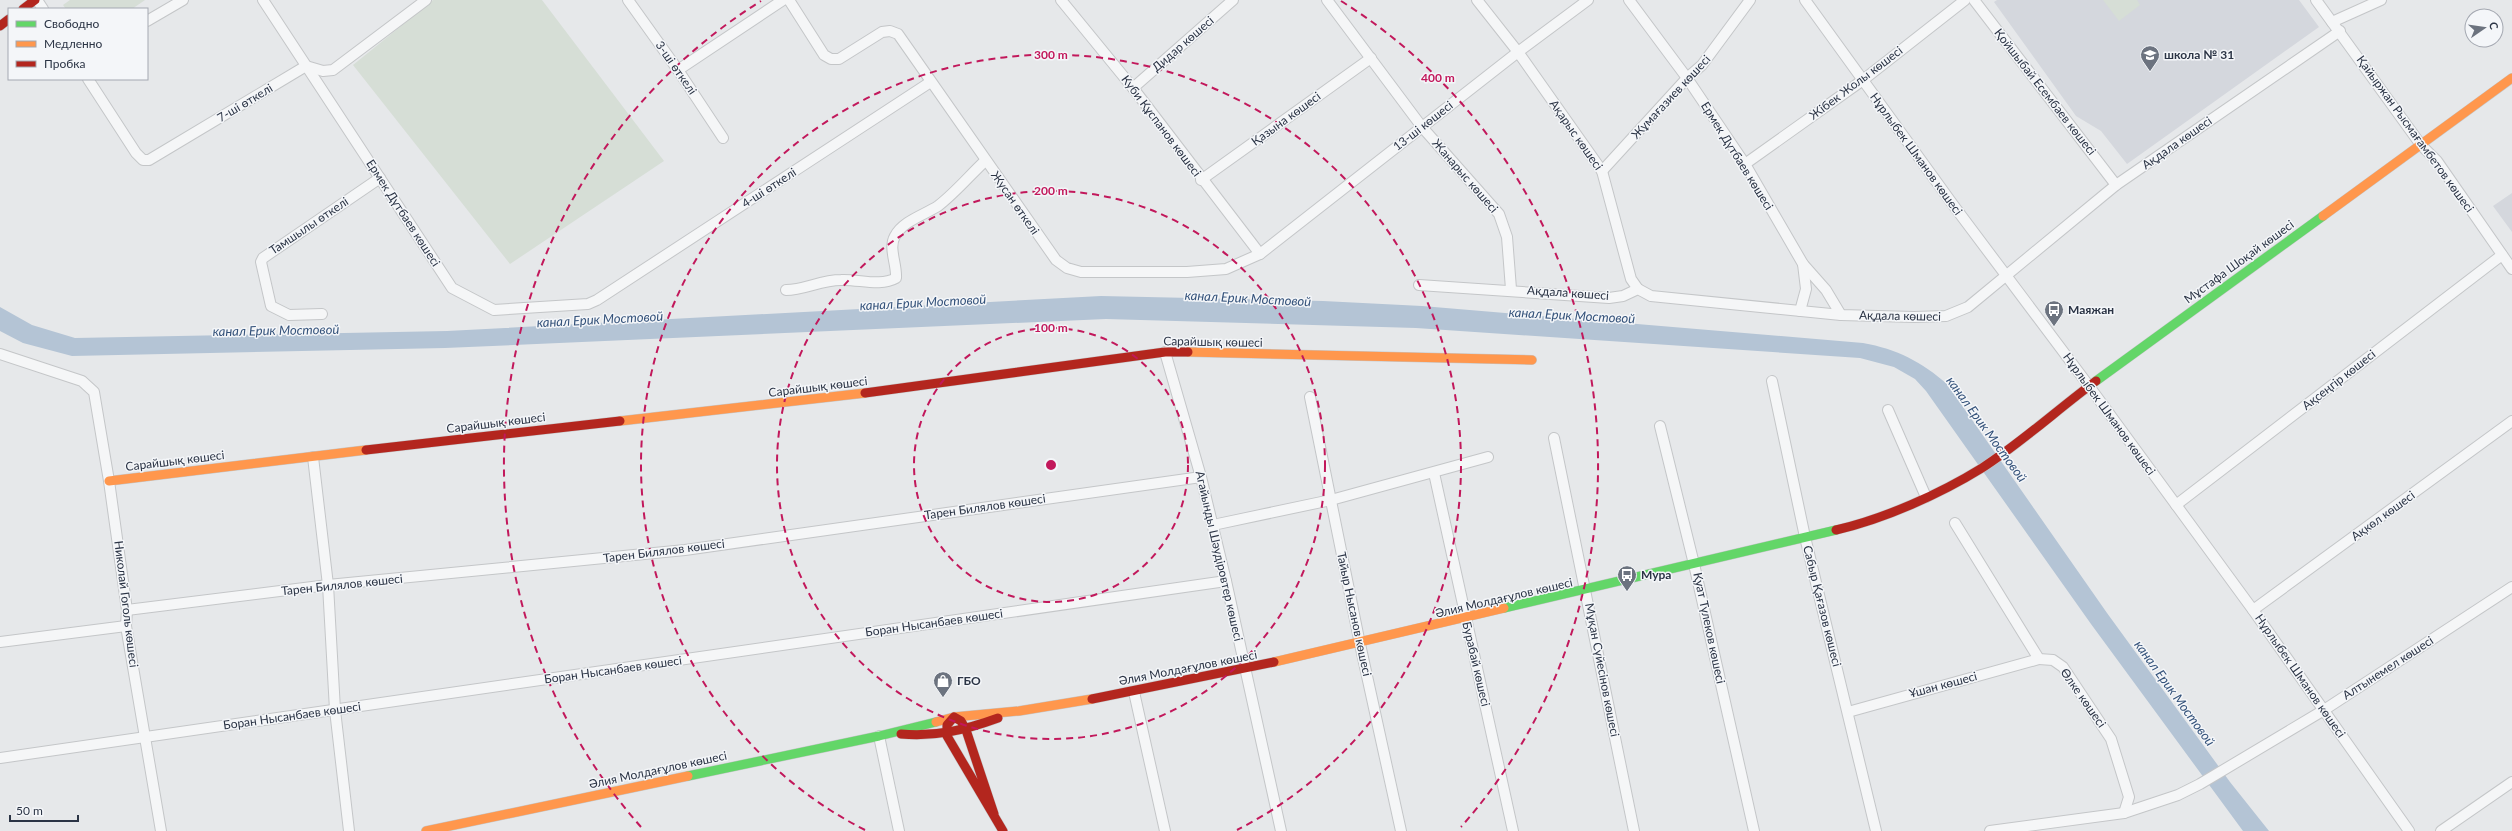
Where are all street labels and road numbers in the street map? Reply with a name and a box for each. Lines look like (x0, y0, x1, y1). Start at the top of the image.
street label: Дидар көшесі (1149, 13, 1217, 75)
street label: Қойшыбай Есембаев көшесі (1991, 25, 2099, 158)
street label: 3-шi өткелi (652, 38, 700, 98)
street label: Жібек Жолы көшесі (1806, 43, 1905, 123)
street label: Жұмағазиев көшесі (1628, 52, 1713, 142)
street label: Қайыржан Рысмағамбетов көшесі (2353, 52, 2477, 215)
street label: Куби Құспанов көшесi (1118, 72, 1205, 180)
street label: 7-шi өткелi (214, 80, 275, 125)
street label: Қазына көшесі (1248, 88, 1323, 149)
street label: Нұрлыбек Шманов көшесі (1867, 90, 1966, 218)
street label: Ақарыс көшесi (1547, 97, 1606, 173)
street label: 13-ші көшесi (1390, 98, 1456, 154)
street label: Ермек Дүтбаев көшесi (1698, 99, 1777, 213)
street label: Ақдала көшесі (2139, 113, 2215, 172)
street label: Жанарыс көшесі (1429, 136, 1502, 216)
street label: Ермек Дүтбаев көшесi (363, 156, 444, 269)
street label: 4-шi өткелi (739, 164, 799, 211)
street label: Жусан өткелі (988, 168, 1043, 238)
street label: Тамшылы өткелі (266, 194, 351, 258)
street label: Мұстафа Шоқай көшесi (2181, 217, 2297, 307)
street label: Ақдала көшесі (1527, 282, 1610, 303)
street label: Ақдала көшесі (1859, 307, 1941, 324)
street label: Сарайшық көшесі (1163, 333, 1263, 350)
street label: Ақсеңгір көшесі (2299, 346, 2379, 413)
street label: Нұрлыбек Шманов көшесі (2060, 350, 2159, 478)
street label: Сарайшық көшесі (768, 373, 868, 400)
street label: Сарайшық көшесі (446, 409, 546, 436)
street label: Сарайшық көшесі (125, 447, 225, 474)
street label: Агайынды Шәудіровтер көшесi (1193, 469, 1246, 643)
street label: Ақкөл көшесі (2348, 487, 2418, 544)
street label: Тарен Билялов көшесі (923, 491, 1047, 522)
street label: Тарен Билялов көшесі (602, 536, 726, 565)
street label: Николай Гоголь көшесі (111, 540, 142, 668)
street label: Сабыр Қағазов көшесі (1800, 544, 1845, 668)
street label: Тайыр Нысанов көшесi (1334, 550, 1375, 678)
street label: Тарен Билялов көшесі (280, 571, 404, 598)
street label: Қуат Түлеков көшесі (1690, 571, 1729, 685)
street label: Әлия Молдағұлов көшесі (1434, 574, 1574, 621)
street label: Мұқан Сүйесінов көшесі (1582, 602, 1623, 738)
street label: Боран Нысанбаев көшесі (864, 605, 1004, 640)
street label: Нұрлыбек Шманов көшесі (2252, 611, 2349, 741)
street label: Бурабай көшесi (1459, 620, 1494, 708)
street label: Алтынемел көшесі (2339, 632, 2436, 703)
street label: Әлия Молдағұлов көшесі (1117, 647, 1258, 688)
street label: Боран Нысанбаев көшесі (543, 652, 683, 687)
street label: Өлке көшесі (2057, 665, 2109, 730)
street label: Ұшан көшесі (1907, 668, 1979, 701)
street label: Боран Нысанбаев көшесі (222, 698, 362, 733)
street label: Әлия Молдағұлов көшесі (588, 748, 728, 791)

